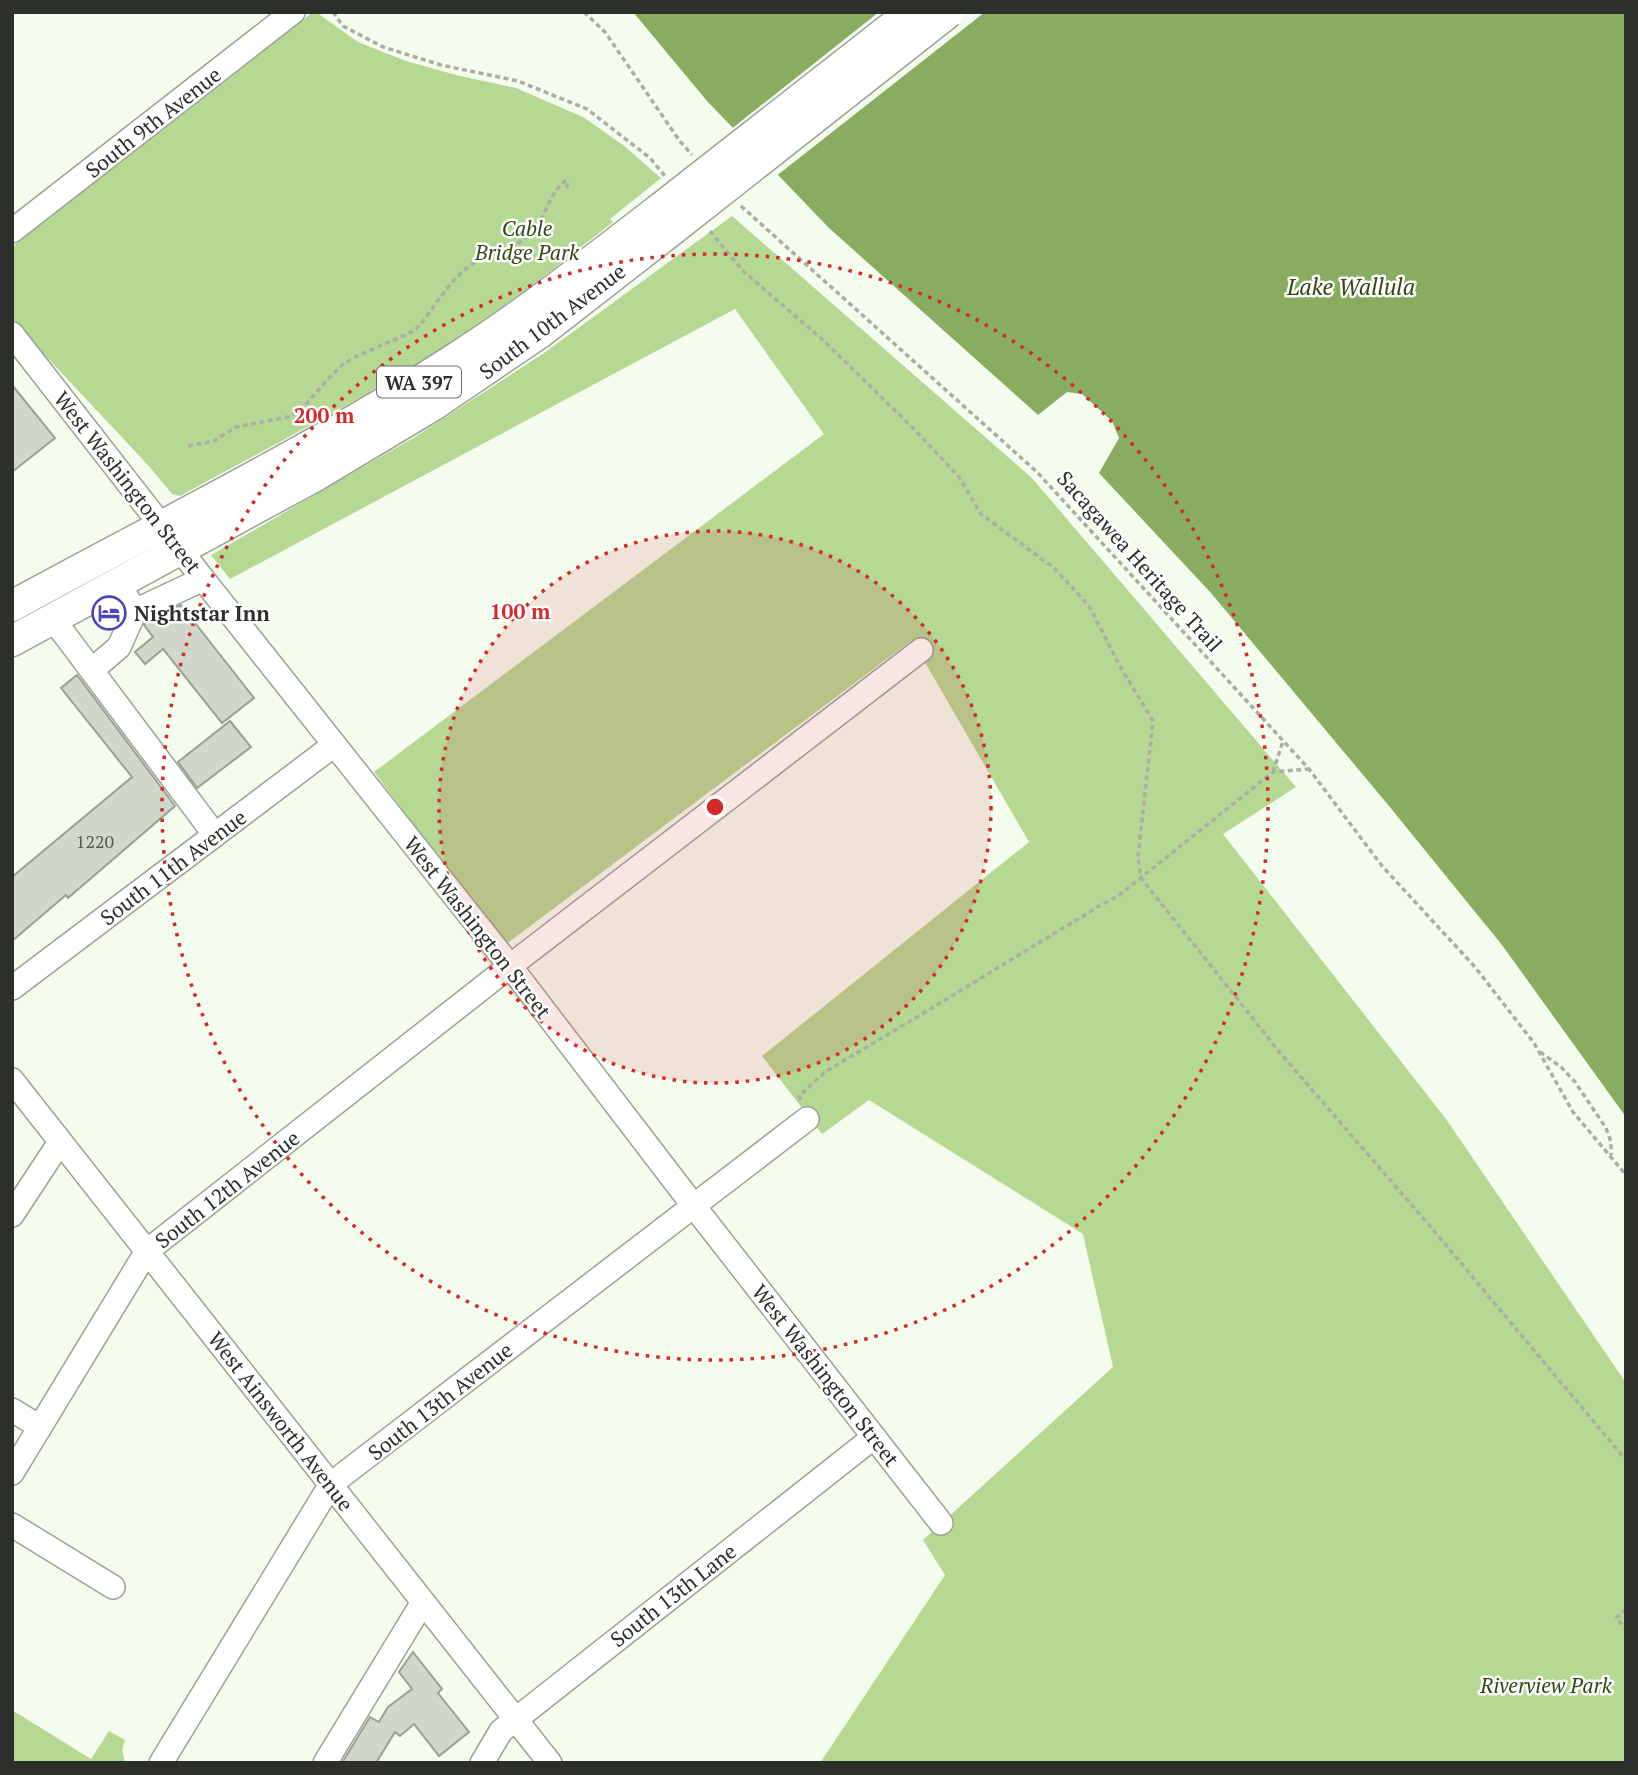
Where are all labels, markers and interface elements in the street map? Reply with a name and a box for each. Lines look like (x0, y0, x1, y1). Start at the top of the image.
street label: South 9th Avenue (79, 60, 227, 184)
park label: Cable Bridge Park (474, 214, 580, 266)
street label: South 10th Avenue (473, 257, 631, 385)
water label: Lake Wallula (1286, 271, 1415, 302)
road number: WA 397 (377, 366, 461, 398)
street label: West Washington Street (48, 385, 208, 579)
text: 200 m (294, 401, 355, 429)
street label: Sacagawea Heritage Trail (1051, 465, 1229, 657)
hotel icon: Nightstar Inn (90, 594, 128, 632)
text: 100 m (490, 597, 551, 625)
place label: Nightstar Inn (134, 599, 270, 627)
centre of rings (703, 795, 727, 819)
street label: South 11th Avenue (94, 803, 252, 931)
house number: 1220 (76, 829, 114, 853)
street label: West Washington Street (398, 830, 558, 1024)
street label: South 12th Avenue (149, 1124, 305, 1254)
street label: West Washington Street (746, 1278, 906, 1472)
street label: West Ainsworth Avenue (202, 1325, 360, 1517)
street label: South 13th Avenue (362, 1336, 518, 1466)
street label: South 13th Lane (604, 1537, 742, 1653)
park label: Riverview Park (1479, 1671, 1613, 1699)

